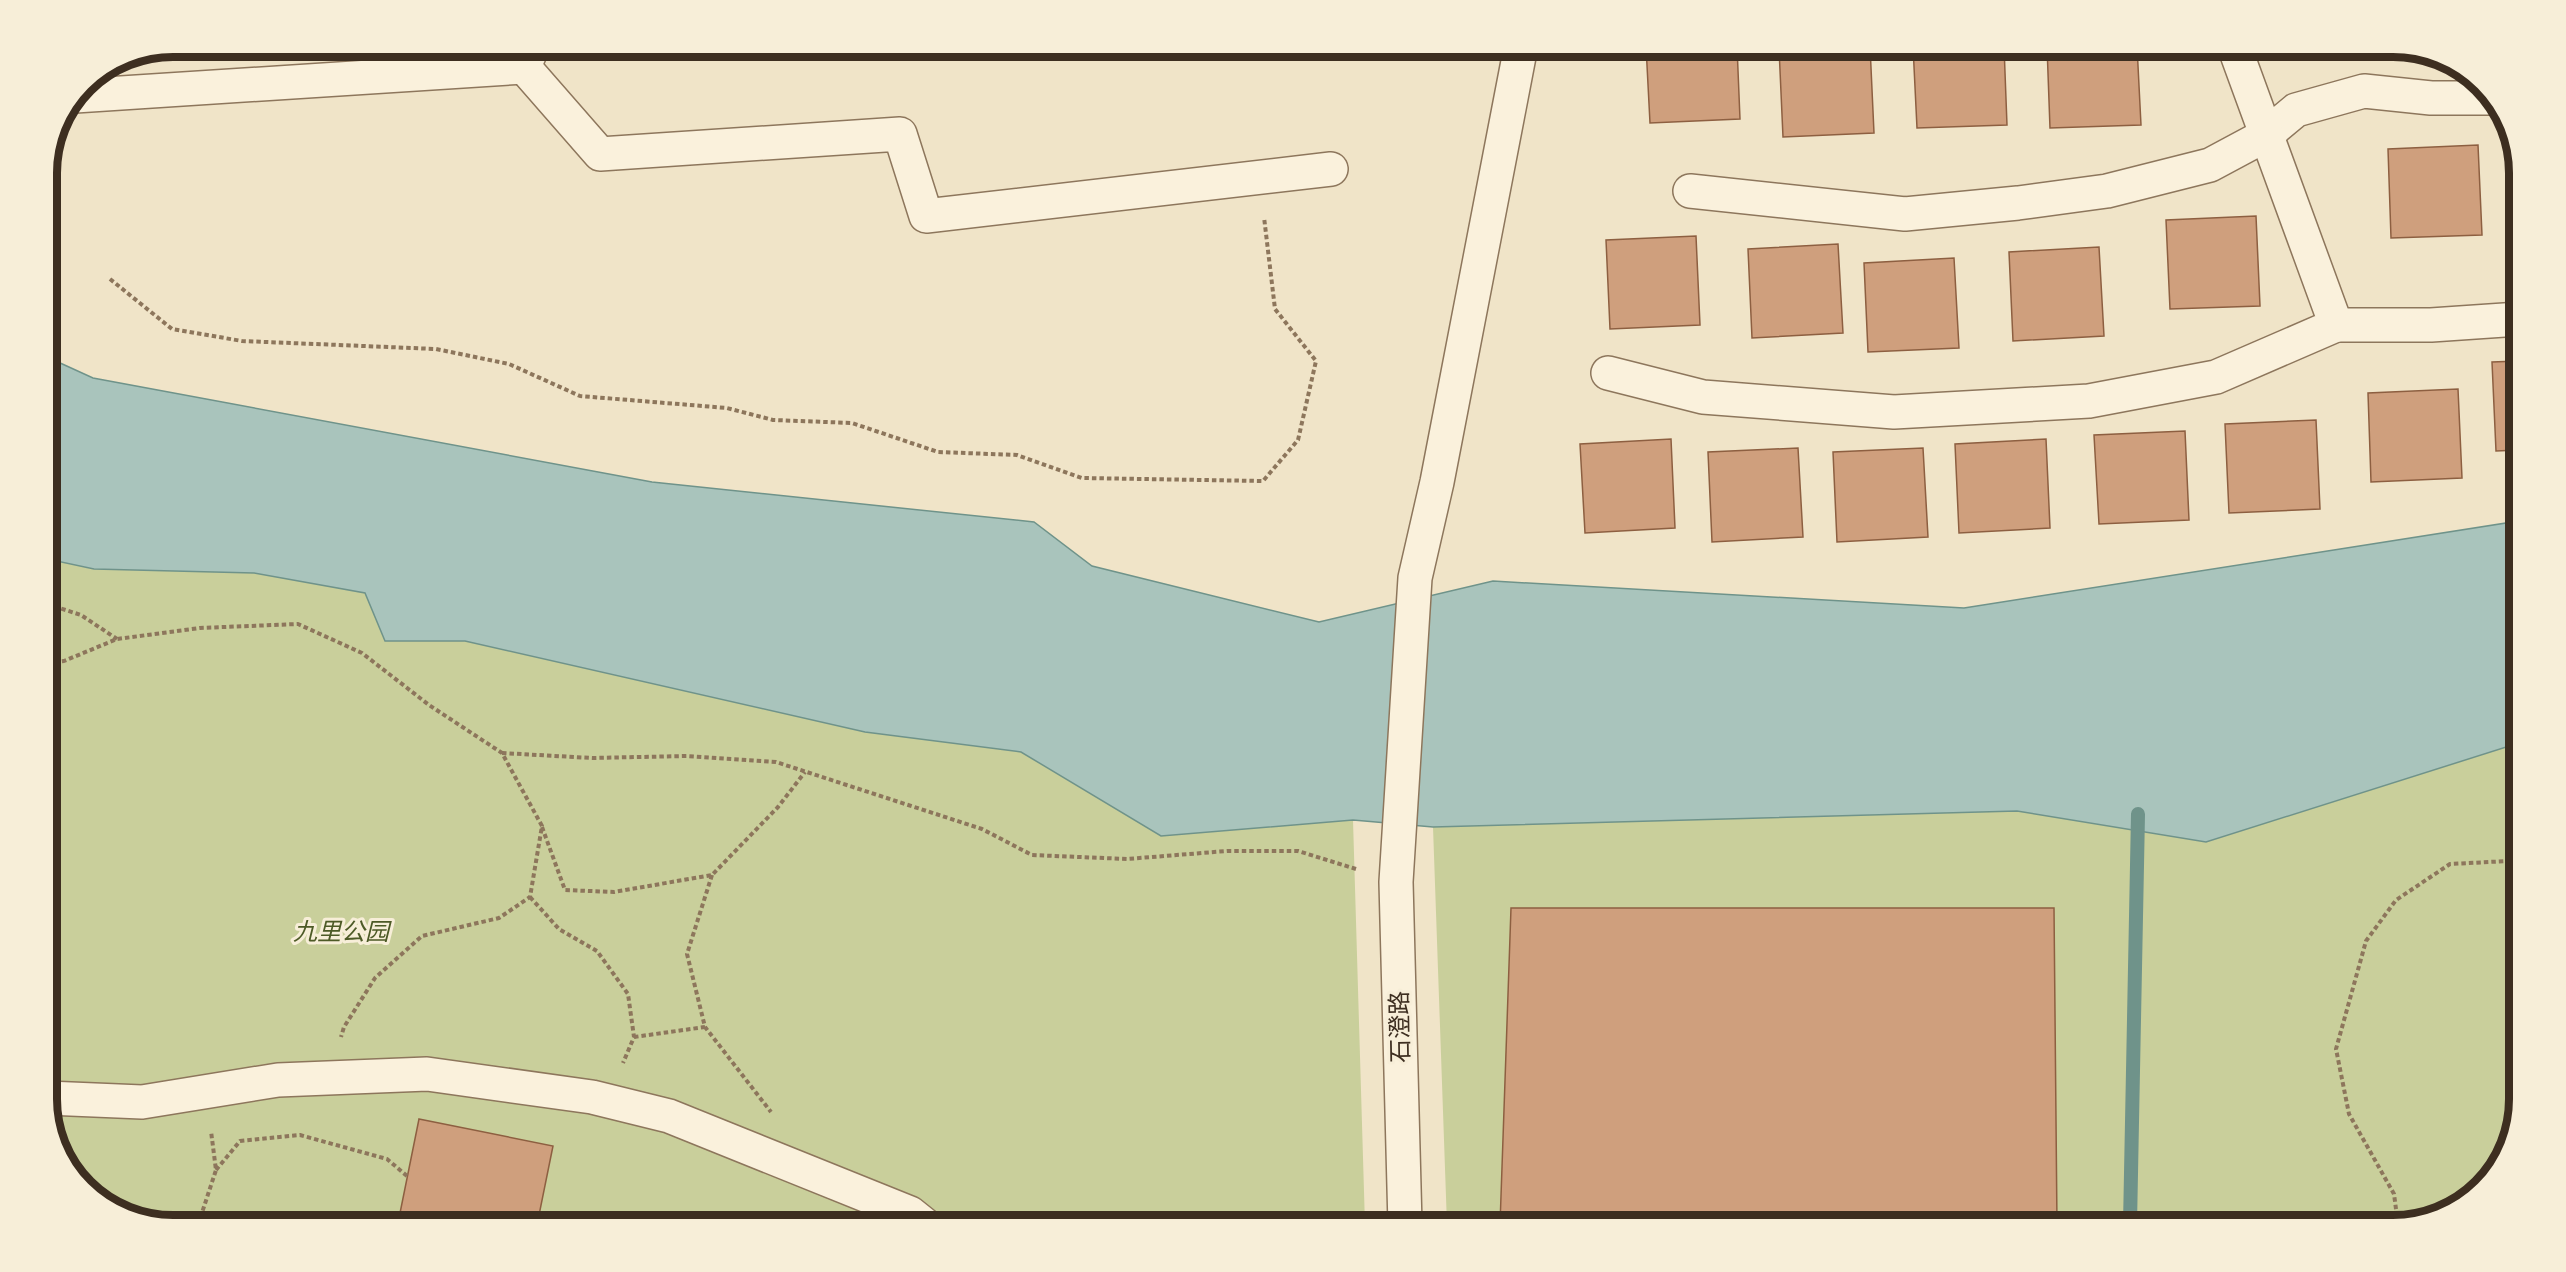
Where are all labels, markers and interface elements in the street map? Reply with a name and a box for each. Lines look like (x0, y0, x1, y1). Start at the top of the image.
park label: 九里公园 (293, 917, 392, 946)
street label: 石澄路 (1384, 991, 1415, 1063)

